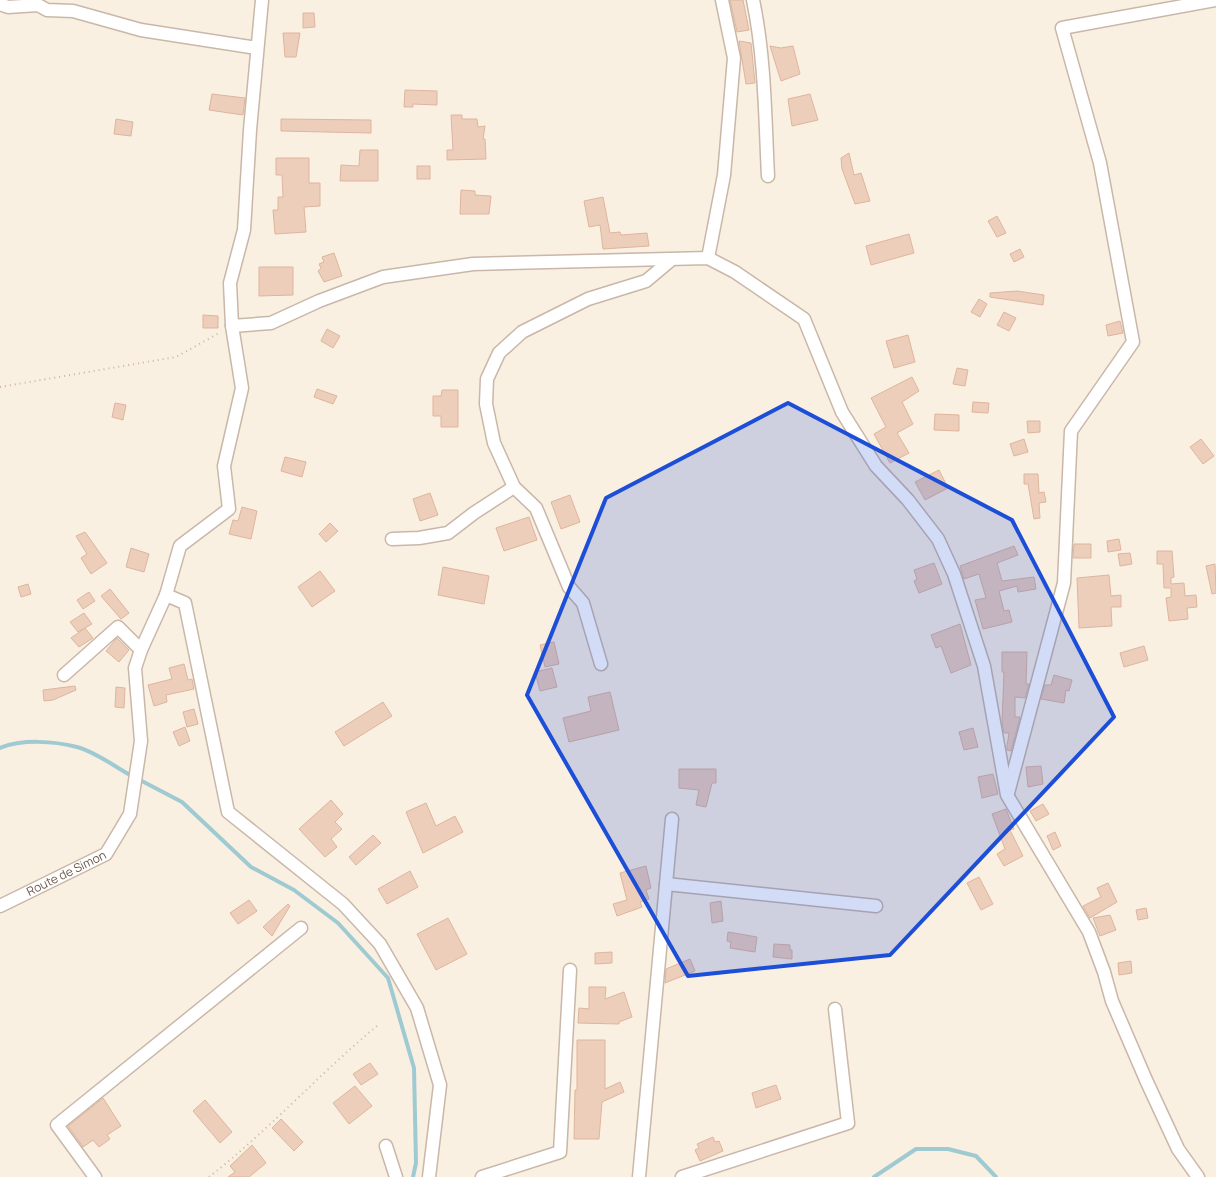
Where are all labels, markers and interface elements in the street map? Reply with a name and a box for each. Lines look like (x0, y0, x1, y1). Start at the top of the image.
street label: Route de Simon (23, 846, 109, 900)

